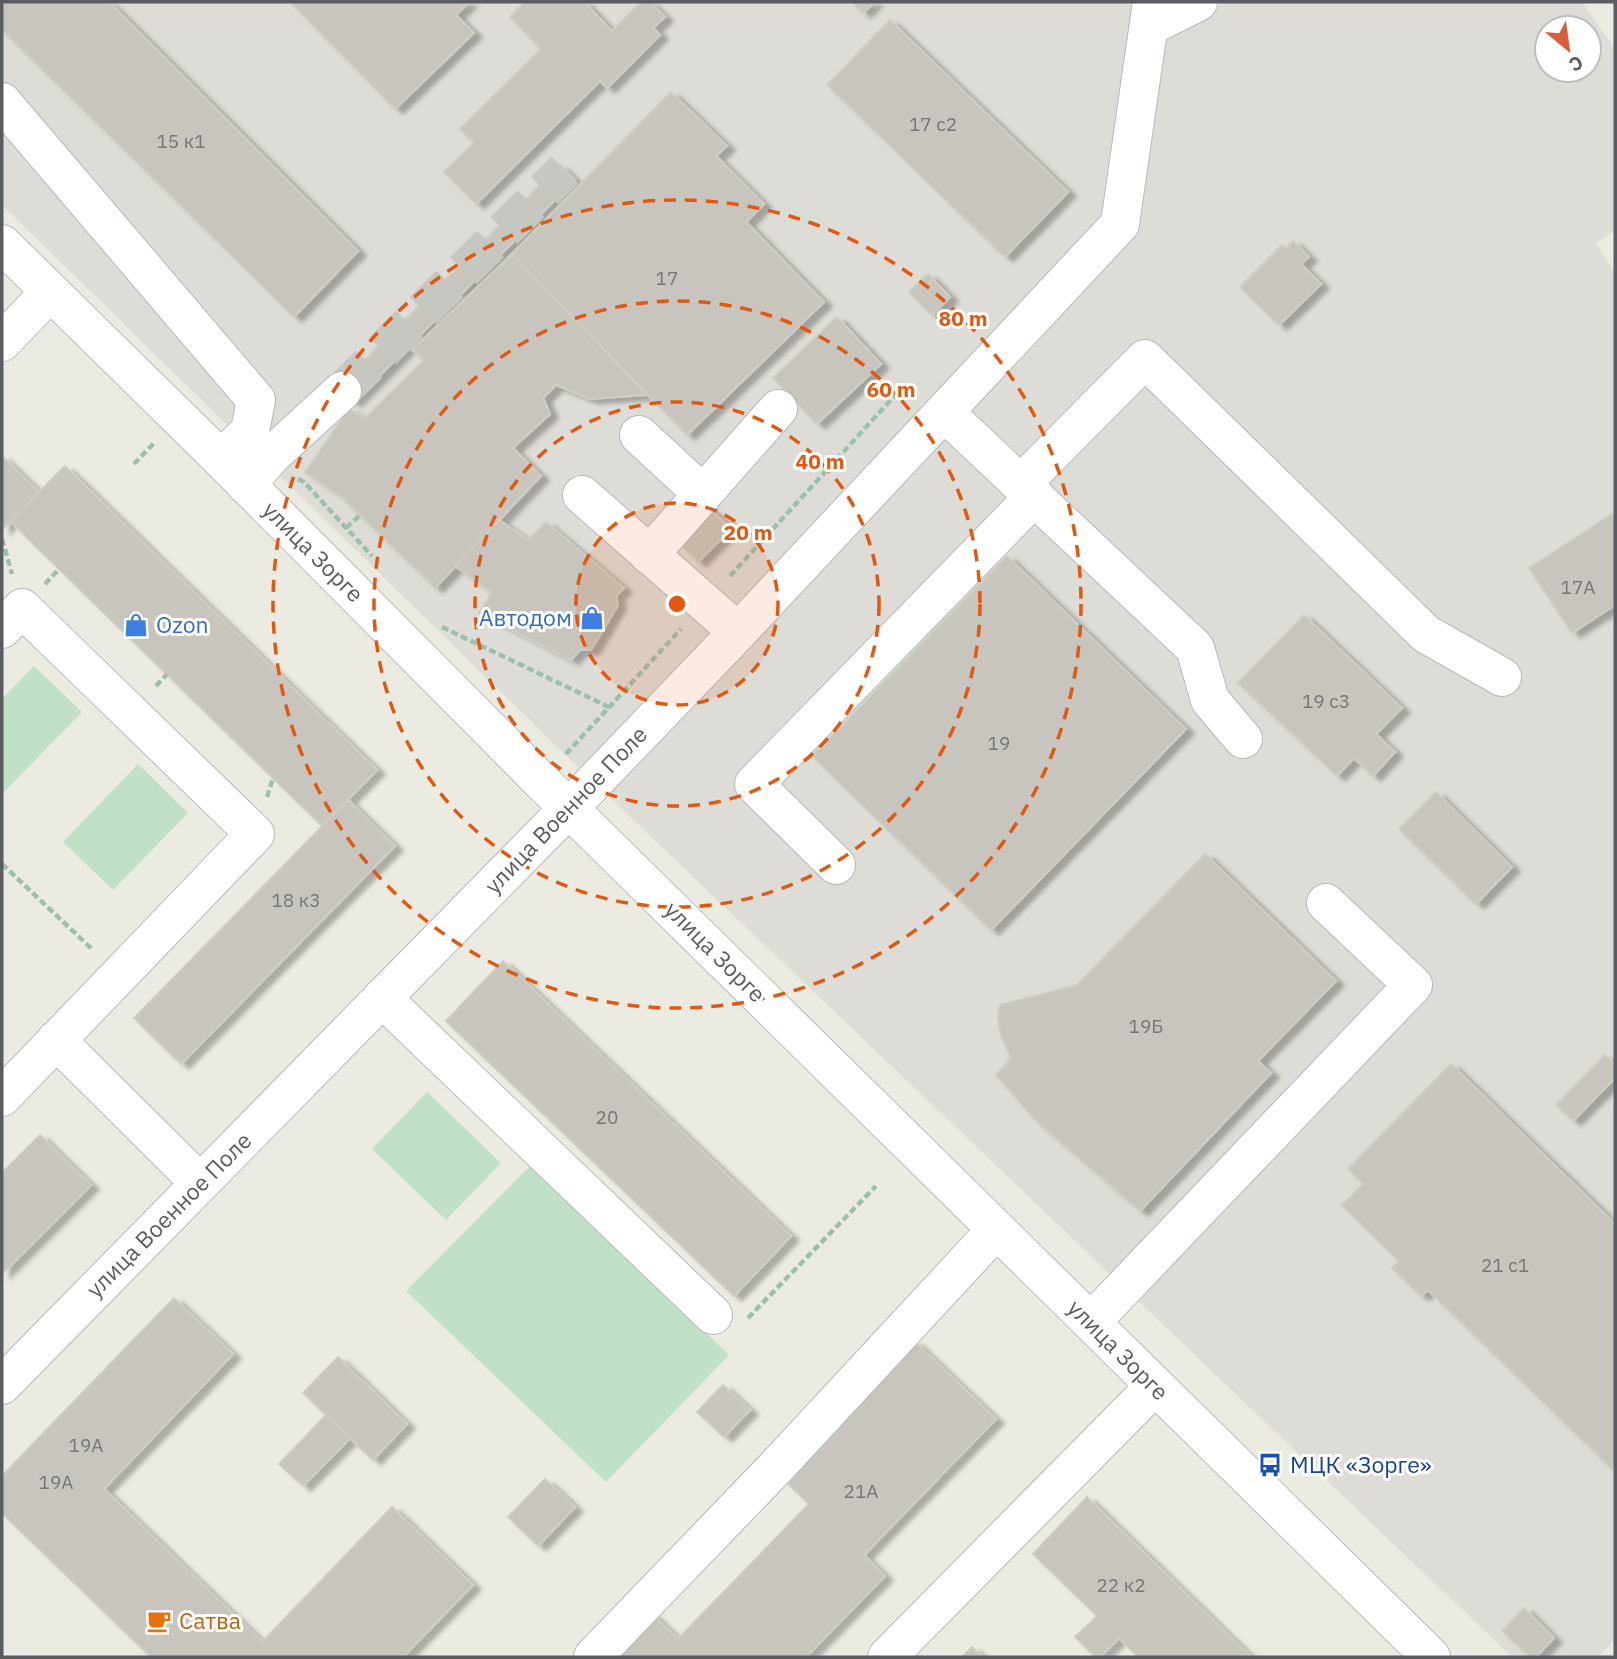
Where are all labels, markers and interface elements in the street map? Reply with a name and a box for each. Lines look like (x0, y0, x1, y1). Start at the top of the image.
north arrow (1533, 14, 1603, 84)
text: С (1565, 50, 1587, 77)
house number: 17 с2 (909, 112, 957, 136)
house number: 15 к1 (156, 129, 206, 153)
house number: 17 (656, 266, 678, 290)
text: 80 m (939, 304, 987, 332)
text: 60 m (867, 375, 915, 403)
text: 40 m (796, 447, 844, 475)
street label: улица Зорге (257, 494, 371, 608)
text: 20 m (724, 518, 772, 546)
house number: 17А (1561, 575, 1595, 599)
centre of rings (665, 592, 689, 616)
place label: Автодом (479, 602, 572, 632)
shop icon: Автодом (578, 604, 606, 632)
place label: Ozon (156, 609, 209, 639)
shop icon: Ozon (122, 611, 150, 639)
house number: 19 с3 (1302, 689, 1350, 713)
street label: улица Военное Поле (477, 719, 653, 900)
house number: 19 (988, 731, 1010, 755)
house number: 18 к3 (271, 888, 321, 912)
street label: улица Зорге (659, 894, 773, 1008)
house number: 19Б (1129, 1014, 1163, 1038)
house number: 20 (596, 1105, 618, 1129)
street label: улица Военное Поле (79, 1125, 257, 1303)
house number: 21 с1 (1481, 1253, 1529, 1277)
street label: улица Зорге (1062, 1292, 1176, 1406)
house number: 19А (69, 1433, 103, 1457)
place label: МЦК «Зорге» (1290, 1449, 1432, 1479)
bus stop icon: МЦК «Зорге» (1256, 1451, 1284, 1479)
house number: 19А (39, 1470, 73, 1494)
house number: 21А (844, 1479, 878, 1503)
house number: 22 к2 (1096, 1573, 1146, 1597)
place label: Сатва (179, 1605, 241, 1635)
cafe icon: Сатва (145, 1607, 173, 1635)

